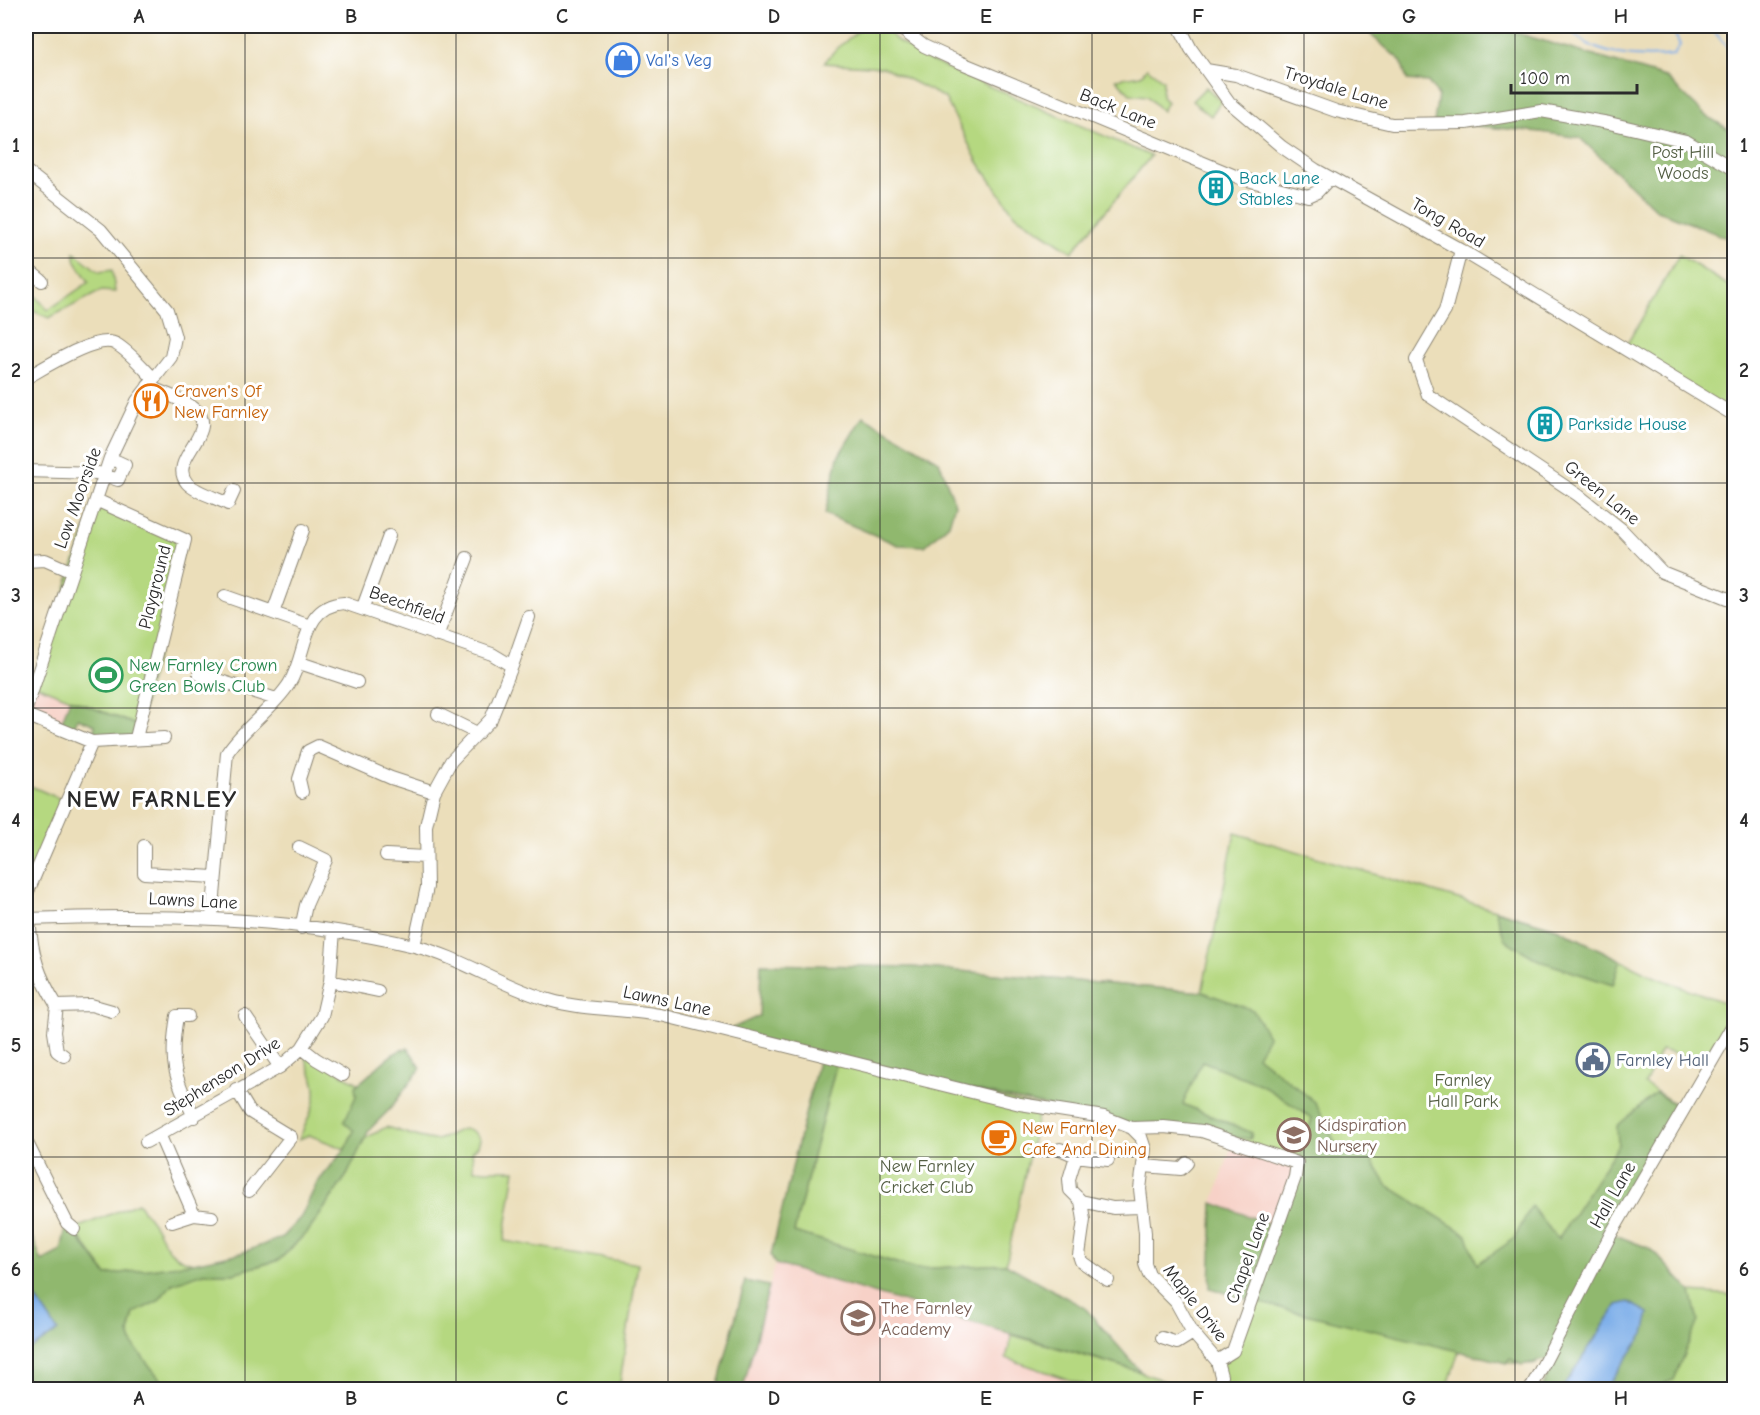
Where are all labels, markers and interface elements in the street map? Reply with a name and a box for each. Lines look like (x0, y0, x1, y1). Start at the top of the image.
text: A (133, 5, 145, 28)
text: B (345, 5, 357, 28)
text: C (556, 5, 568, 28)
text: D (768, 5, 780, 28)
text: E (980, 5, 992, 28)
text: F (1192, 5, 1204, 28)
text: G (1402, 5, 1416, 28)
text: H (1614, 5, 1628, 28)
shop icon: Val's Veg (605, 42, 641, 78)
place label: Val's Veg (646, 50, 712, 71)
scale bar (1511, 57, 1637, 95)
street label: Troydale Lane (1281, 62, 1391, 114)
text: 100 m (1520, 68, 1570, 89)
street label: Back Lane (1077, 84, 1159, 134)
text: 1 (12, 134, 20, 157)
text: 1 (1740, 134, 1748, 157)
park label: Post Hill Woods (1652, 142, 1714, 184)
place label: Back Lane Stables (1239, 168, 1320, 210)
building icon: Back Lane Stables (1198, 170, 1234, 206)
street label: Tong Road (1407, 194, 1489, 252)
text: 2 (11, 359, 21, 382)
text: 2 (1739, 359, 1749, 382)
place label: Craven's Of New Farnley (174, 381, 269, 423)
restaurant icon: Craven's Of New Farnley (133, 383, 169, 419)
building icon: Parkside House (1527, 406, 1563, 442)
place label: Parkside House (1568, 414, 1687, 435)
street label: Low Moorside (50, 444, 106, 552)
street label: Green Lane (1560, 456, 1644, 530)
street label: Playground (134, 543, 176, 631)
street label: Beechfield (366, 582, 448, 628)
text: 3 (11, 584, 21, 607)
text: 3 (1739, 584, 1749, 607)
place label: New Farnley Crown Green Bowls Club (129, 655, 277, 697)
sports icon: New Farnley Crown Green Bowls Club (88, 657, 124, 693)
district label: NEW FARNLEY (66, 785, 238, 813)
text: 4 (11, 809, 21, 832)
text: 4 (1739, 809, 1749, 832)
street label: Lawns Lane (148, 888, 238, 914)
street label: Lawns Lane (621, 981, 713, 1021)
street label: Stephenson Drive (160, 1033, 284, 1121)
text: 5 (11, 1034, 21, 1057)
text: 5 (1739, 1034, 1749, 1057)
public building icon: Farnley Hall (1575, 1042, 1611, 1078)
place label: Farnley Hall (1616, 1050, 1709, 1071)
park label: Farnley Hall Park (1428, 1070, 1499, 1112)
place label: Kidspiration Nursery (1317, 1115, 1407, 1157)
school or university icon: Kidspiration Nursery (1276, 1117, 1312, 1153)
place label: New Farnley Cafe And Dining (1022, 1118, 1147, 1160)
cafe icon: New Farnley Cafe And Dining (981, 1120, 1017, 1156)
park label: New Farnley Cricket Club (880, 1156, 975, 1198)
street label: Hall Lane (1586, 1158, 1640, 1232)
street label: Chapel Lane (1222, 1210, 1274, 1306)
text: 6 (11, 1258, 21, 1281)
text: 6 (1739, 1258, 1749, 1281)
street label: Maple Drive (1159, 1260, 1231, 1346)
place label: The Farnley Academy (881, 1298, 973, 1340)
school or university icon: The Farnley Academy (840, 1300, 876, 1336)
text: A (133, 1387, 145, 1410)
text: B (345, 1387, 357, 1410)
text: C (556, 1387, 568, 1410)
text: D (768, 1387, 780, 1410)
text: E (980, 1387, 992, 1410)
text: F (1192, 1387, 1204, 1410)
text: G (1402, 1387, 1416, 1410)
text: H (1614, 1387, 1628, 1410)

